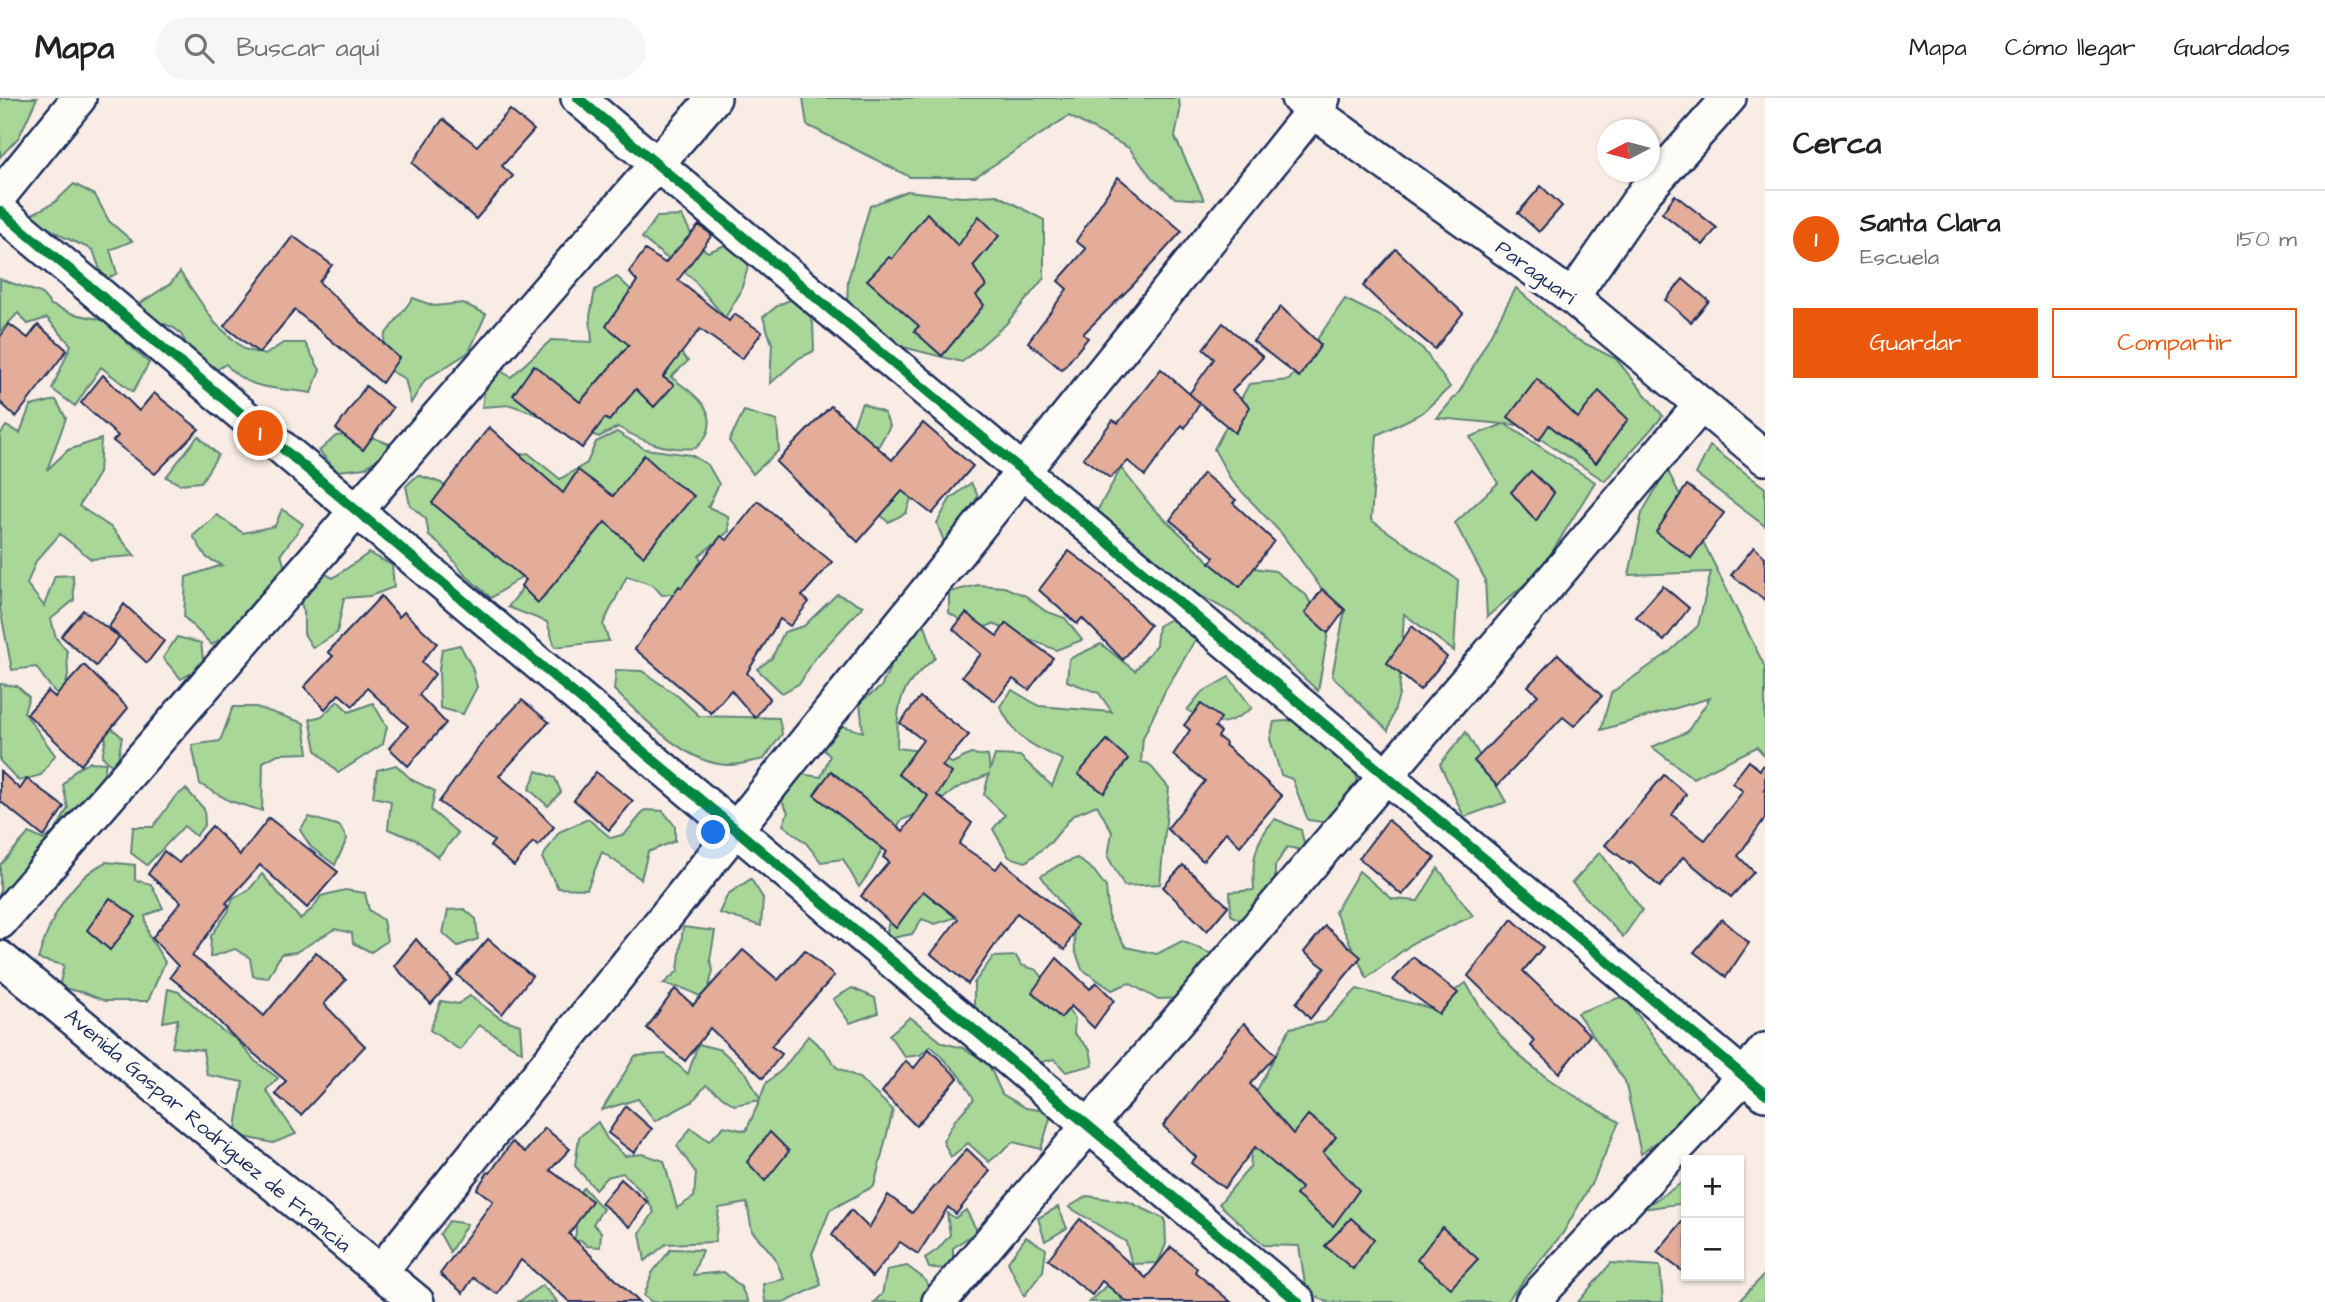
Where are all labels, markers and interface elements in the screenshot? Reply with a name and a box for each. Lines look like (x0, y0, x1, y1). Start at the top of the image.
search box (156, 17, 646, 80)
text: Mapa (35, 25, 114, 71)
icon: search (180, 29, 218, 67)
text: Buscar aquí (236, 30, 379, 66)
text: Mapa (1909, 31, 1967, 65)
text: Cómo llegar (2005, 31, 2135, 65)
text: Guardados (2173, 31, 2290, 65)
north arrow (1597, 119, 1660, 182)
text: Cerca (1793, 123, 1881, 165)
text: Santa Clara (1860, 205, 2000, 241)
text: 1 (1815, 223, 1817, 255)
text: 150 m (2236, 223, 2297, 255)
street label: Paraguarí (1488, 233, 1583, 314)
text: Escuela (1860, 241, 1939, 273)
button: Guardar (1793, 308, 2038, 378)
button: Compartir (2052, 308, 2297, 378)
pin: 1 (237, 407, 283, 459)
your location (696, 815, 730, 849)
street label: Avenida Gaspar Rodríguez de Francia (57, 1002, 358, 1261)
map controls (1681, 1155, 1744, 1281)
button: + (1681, 1155, 1744, 1218)
button: − (1681, 1218, 1744, 1281)

